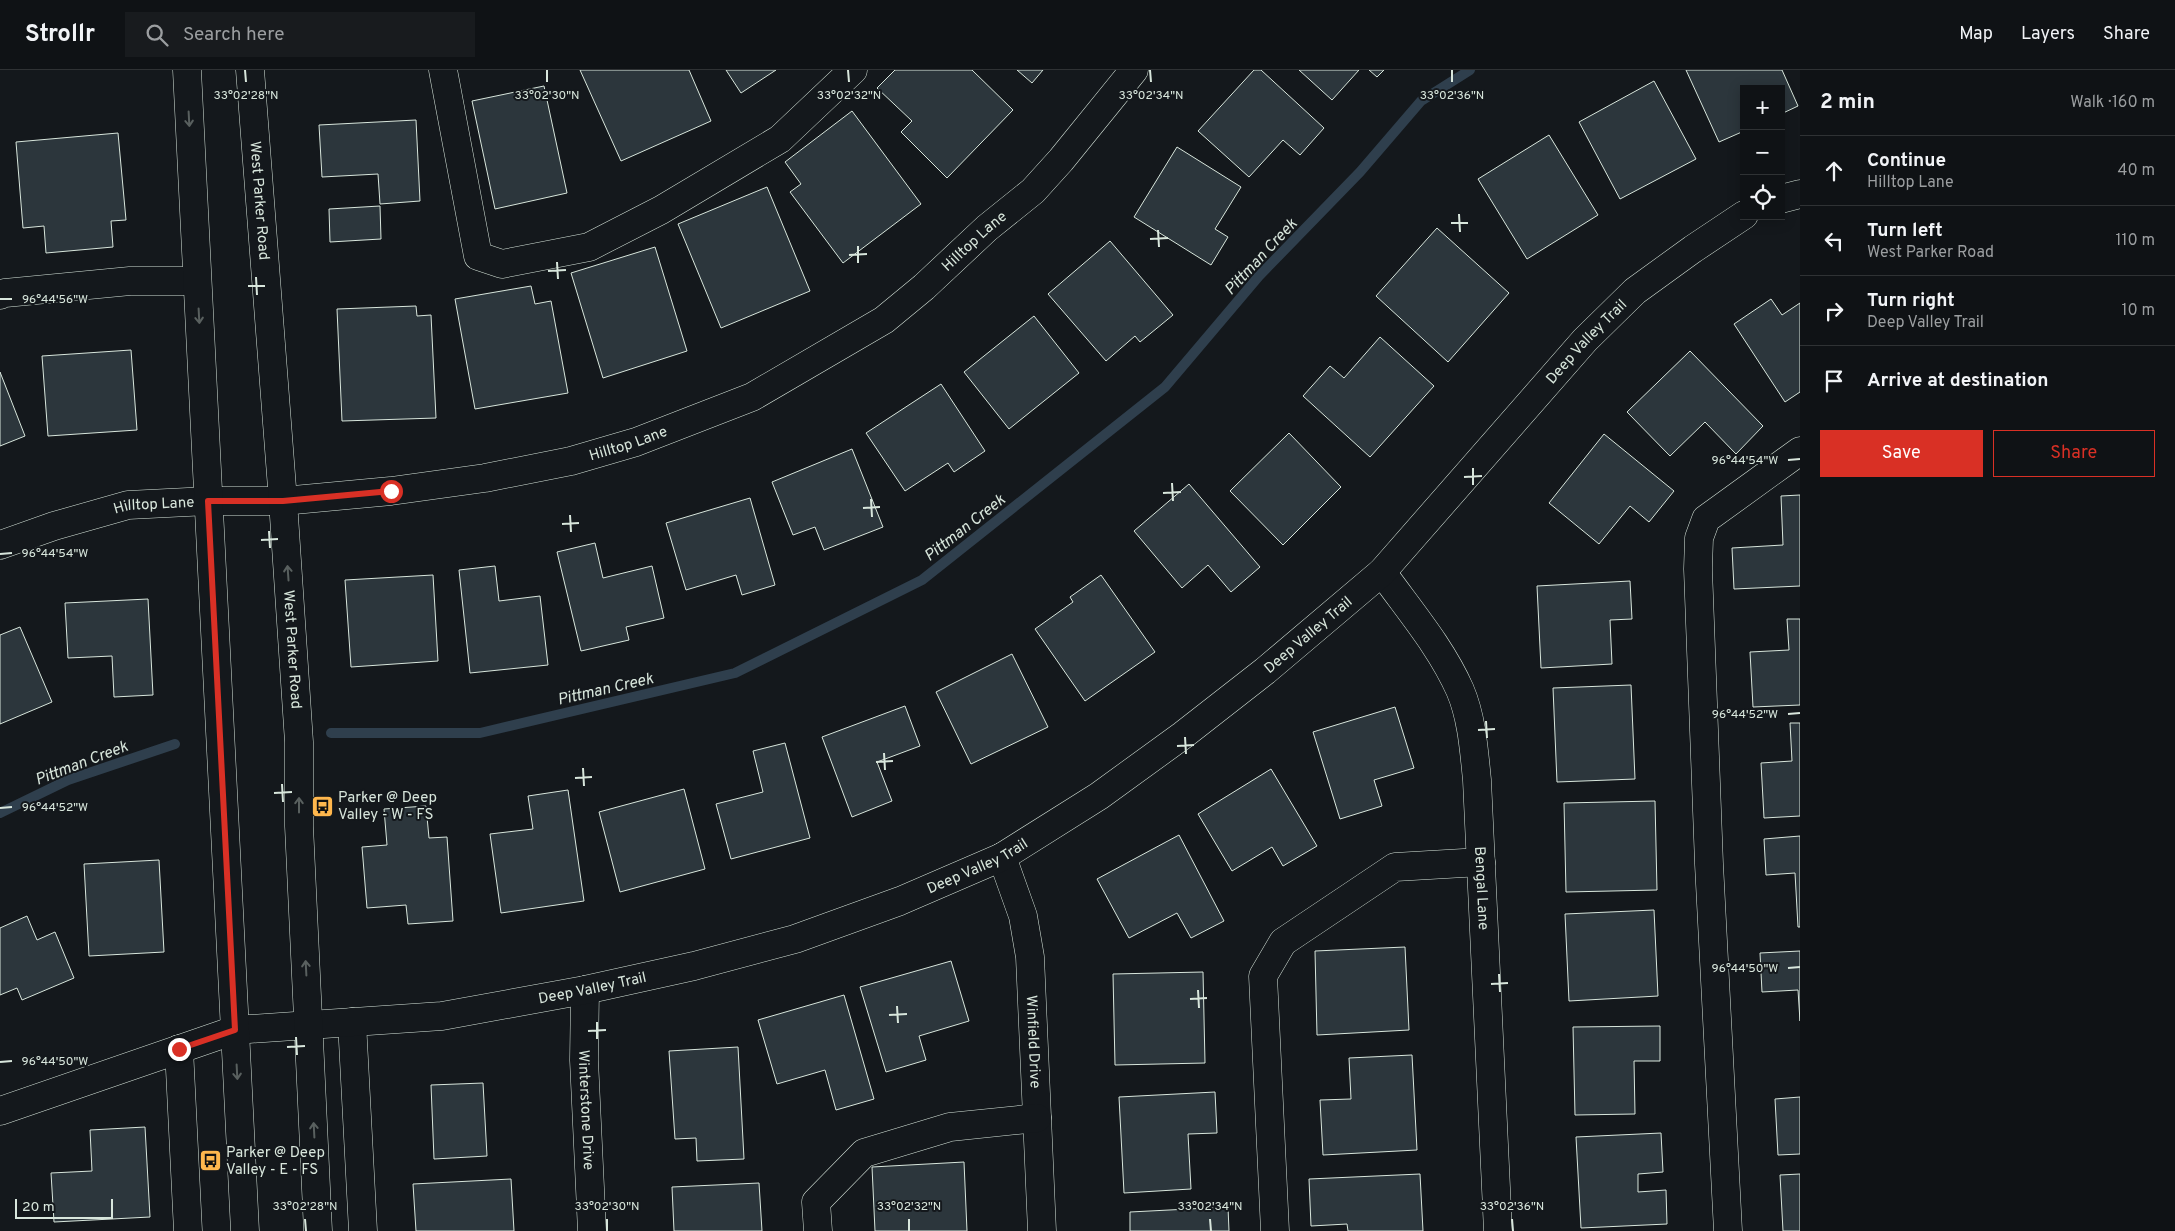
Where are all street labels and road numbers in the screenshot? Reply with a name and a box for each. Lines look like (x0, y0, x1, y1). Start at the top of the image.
street label: West Parker Road (244, 141, 273, 261)
street label: Hilltop Lane (938, 208, 1011, 276)
street label: Deep Valley Trail (1543, 296, 1632, 389)
street label: Hilltop Lane (587, 423, 670, 466)
street label: Hilltop Lane (112, 494, 195, 520)
street label: West Parker Road (278, 589, 305, 710)
street label: Deep Valley Trail (1261, 593, 1357, 679)
street label: Deep Valley Trail (924, 835, 1032, 899)
street label: Bengal Lane (1469, 846, 1492, 931)
street label: Deep Valley Trail (537, 969, 648, 1009)
street label: Winfield Drive (1021, 995, 1044, 1089)
street label: Winterstone Drive (573, 1050, 597, 1171)

